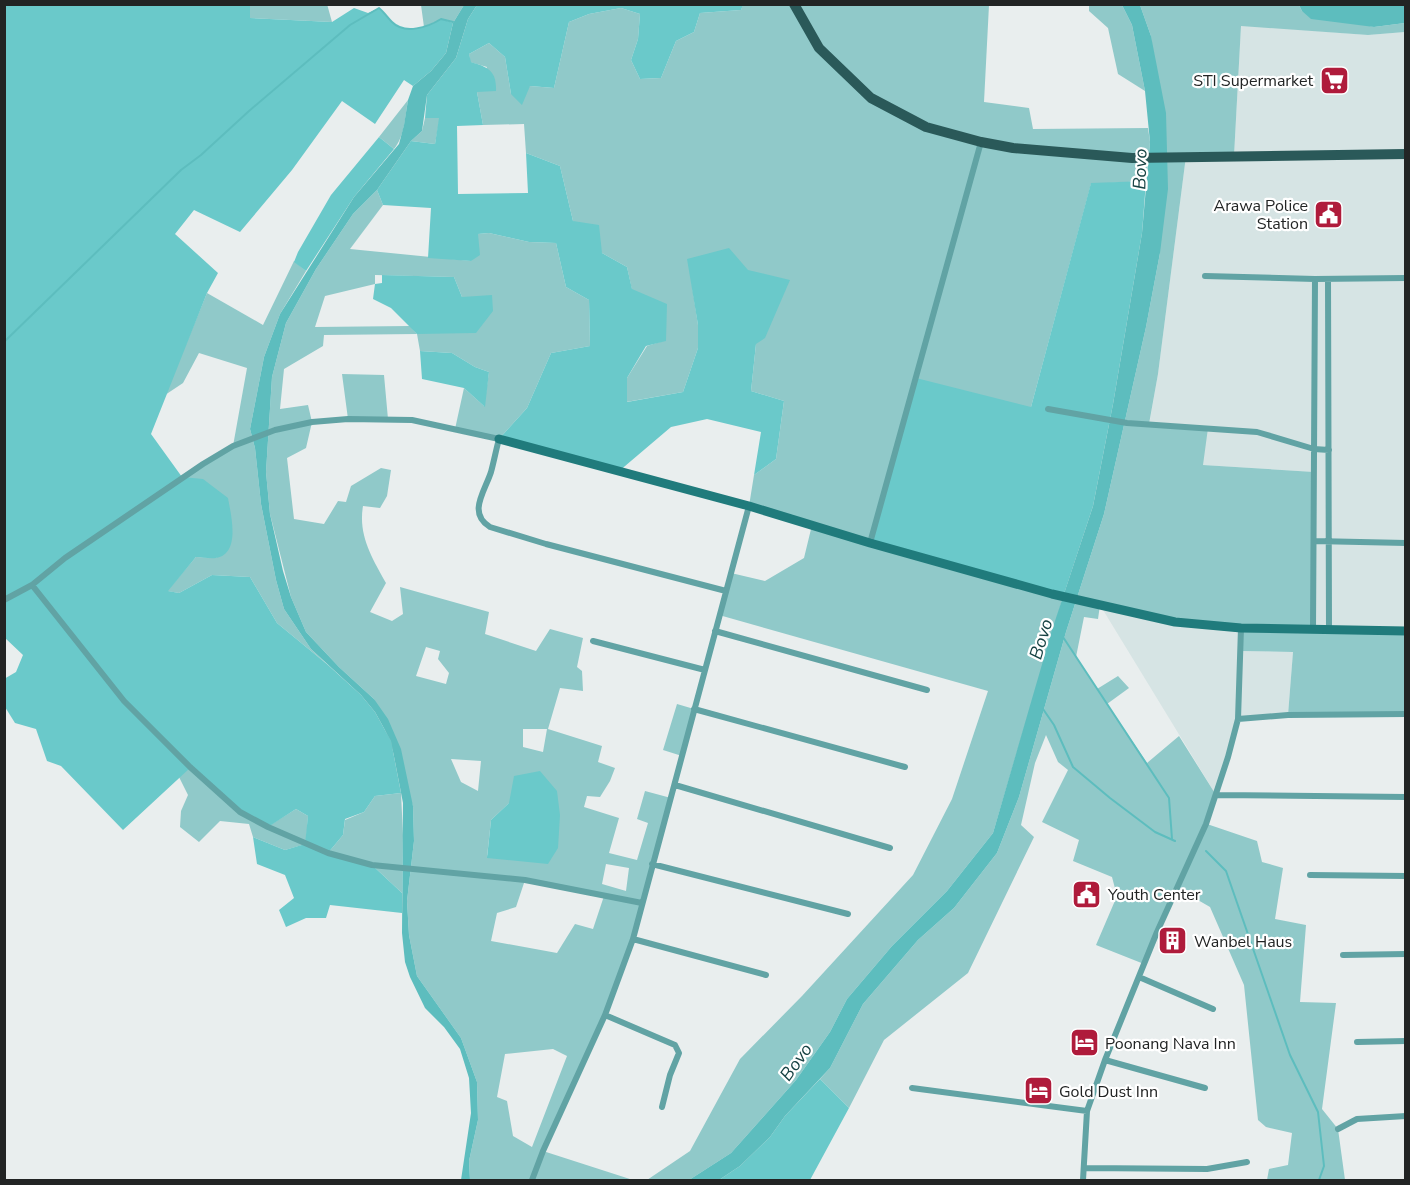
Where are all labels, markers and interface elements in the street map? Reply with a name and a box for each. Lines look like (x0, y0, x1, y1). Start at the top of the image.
supermarket icon: STI Supermarket (1318, 64, 1350, 96)
place label: STI Supermarket (1193, 70, 1313, 92)
water label: Bovo (1127, 148, 1153, 190)
place label: Arawa Police Station (1214, 195, 1308, 235)
public building icon: Arawa Police Station (1313, 198, 1345, 230)
water label: Bovo (1024, 616, 1058, 662)
public building icon: Youth Center (1071, 878, 1103, 910)
place label: Youth Center (1107, 884, 1201, 906)
building icon: Wanbel Haus (1157, 925, 1189, 957)
place label: Wanbel Haus (1194, 931, 1292, 953)
hotel icon: Poonang Nava Inn (1068, 1027, 1100, 1059)
place label: Poonang Nava Inn (1105, 1033, 1236, 1055)
water label: Bovo (774, 1038, 818, 1086)
hotel icon: Gold Dust Inn (1022, 1075, 1054, 1107)
place label: Gold Dust Inn (1059, 1081, 1158, 1103)

